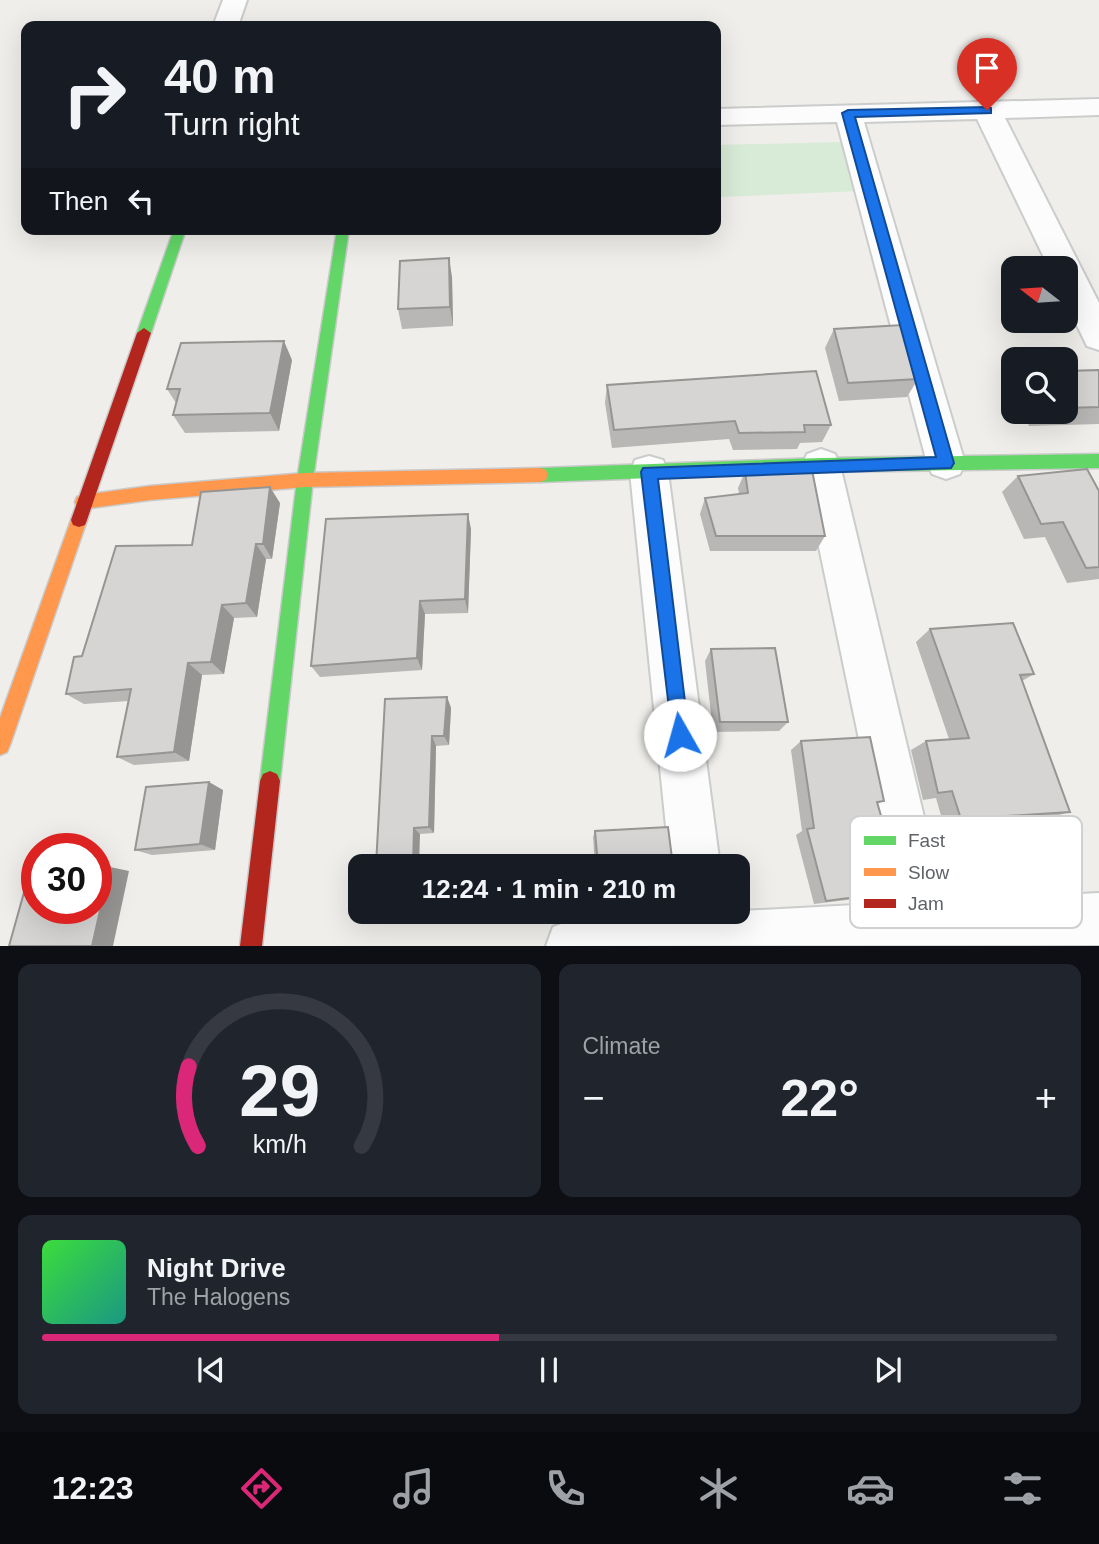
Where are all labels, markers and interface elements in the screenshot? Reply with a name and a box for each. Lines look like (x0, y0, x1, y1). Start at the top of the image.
pin (957, 38, 1017, 110)
icon: right (49, 49, 140, 140)
text: 40 m (164, 49, 276, 103)
icon: arrive (968, 49, 1006, 87)
text: Turn right (164, 106, 300, 142)
icon: left (122, 182, 160, 220)
text: Then (49, 186, 108, 216)
north arrow (1001, 256, 1078, 332)
map controls (1001, 256, 1078, 424)
button: search (1001, 347, 1078, 424)
position arrow (643, 698, 717, 772)
legend (850, 816, 1082, 928)
text: Fast (908, 830, 946, 851)
speed limit sign: 30 (21, 833, 112, 924)
text: Slow (908, 862, 949, 883)
text: 12:24 · 1 min · 210 m (422, 874, 676, 904)
text: Jam (908, 893, 944, 914)
text: Climate (583, 1033, 660, 1059)
text: 29 (239, 1051, 320, 1132)
text: 22° (780, 1069, 859, 1127)
text: − (583, 1077, 605, 1119)
text: + (1035, 1077, 1057, 1119)
text: km/h (252, 1130, 306, 1158)
text: Night Drive (147, 1253, 286, 1283)
text: The Halogens (147, 1284, 290, 1310)
icon: previous (192, 1351, 230, 1389)
icon: pause (530, 1351, 568, 1389)
icon: next (869, 1351, 907, 1389)
icon: directions (237, 1464, 286, 1513)
icon: music (389, 1464, 438, 1513)
icon: phone (541, 1464, 590, 1513)
icon: climate (694, 1464, 743, 1513)
icon: car (846, 1464, 895, 1513)
icon: filters (998, 1464, 1047, 1513)
text: 12:23 (52, 1470, 133, 1506)

